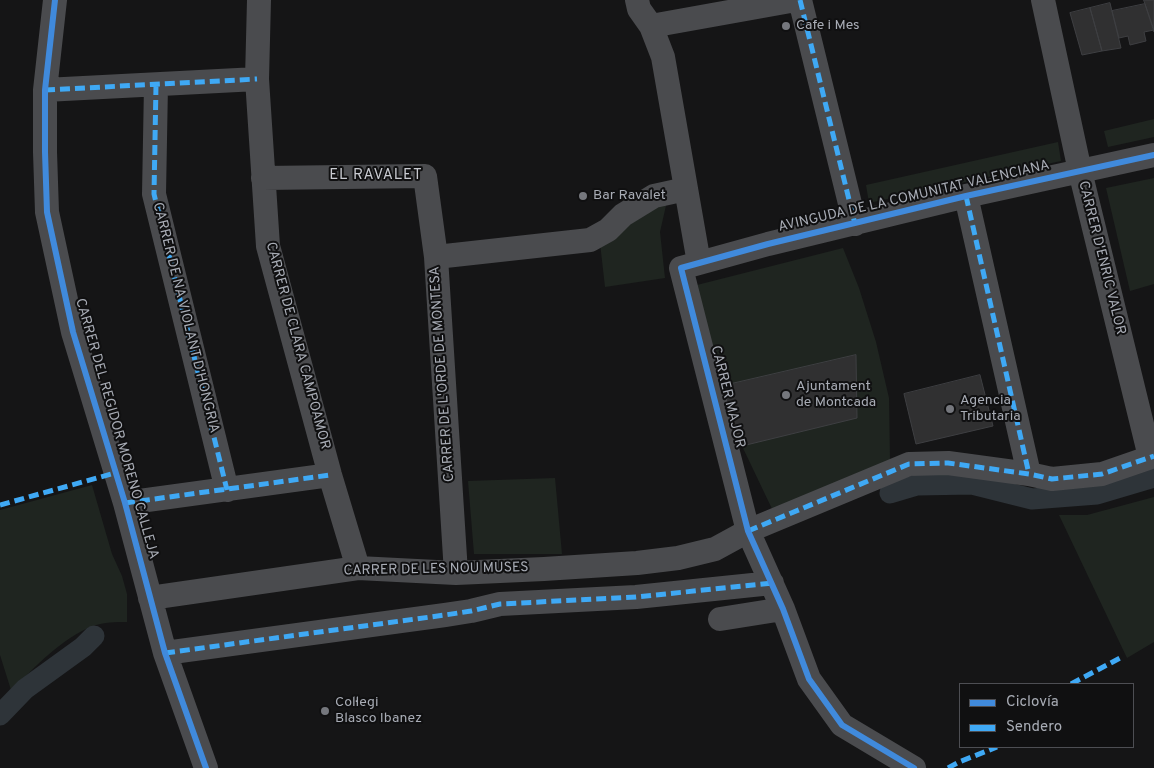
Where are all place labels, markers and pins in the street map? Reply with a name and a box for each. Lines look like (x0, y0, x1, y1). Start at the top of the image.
place label: Cafe i Mes (796, 18, 860, 34)
marker: Cafe i Mes (780, 20, 792, 32)
place label: Bar Ravalet (593, 188, 666, 204)
marker: Bar Ravalet (577, 190, 589, 202)
place label: Ajuntament de Montcada (796, 379, 876, 412)
marker: Ajuntament de Montcada (780, 389, 792, 401)
place label: Agencia Tributaria (960, 393, 1021, 426)
marker: Agencia Tributaria (944, 403, 956, 415)
place label: Col·legi Blasco Ibanez (335, 695, 422, 728)
marker: Col·legi Blasco Ibanez (319, 705, 331, 717)

